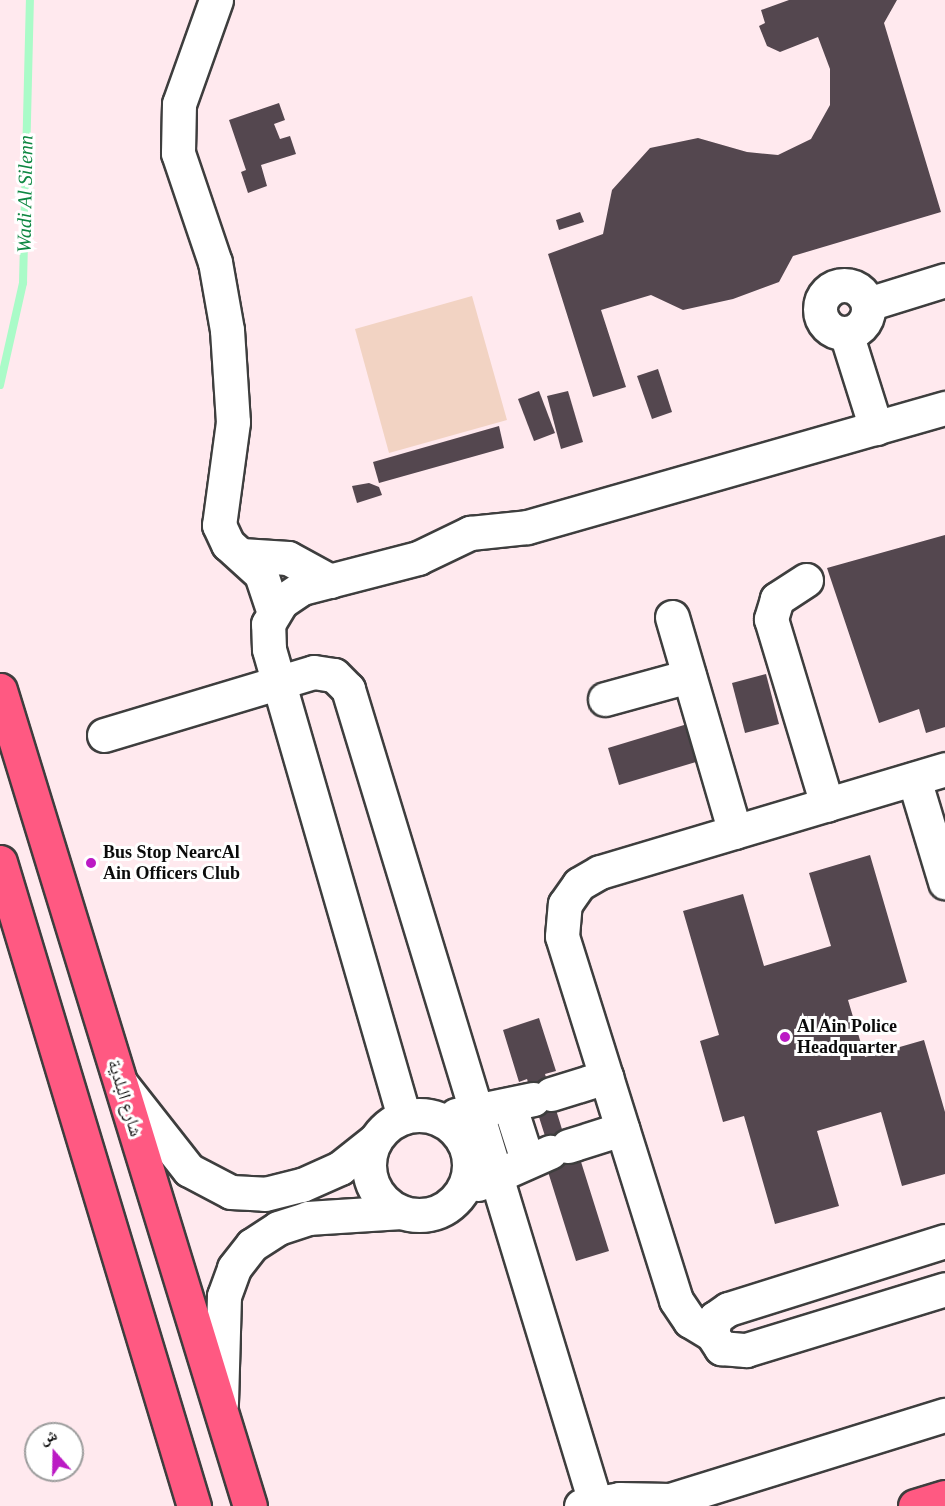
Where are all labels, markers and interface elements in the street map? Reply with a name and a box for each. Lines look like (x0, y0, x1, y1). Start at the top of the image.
water label: Wadi Al Silenn (12, 135, 38, 253)
place label: Bus Stop NearcAl Ain Officers Club (103, 842, 240, 884)
marker: Bus Stop NearcAl Ain Officers Club (84, 856, 98, 870)
place label: Al Ain Police Headquarter (797, 1016, 898, 1058)
marker: Al Ain Police Headquarter (778, 1030, 792, 1044)
street label: شارع البلدية (103, 1057, 147, 1139)
north arrow (24, 1422, 84, 1482)
text: ش (37, 1426, 59, 1447)

